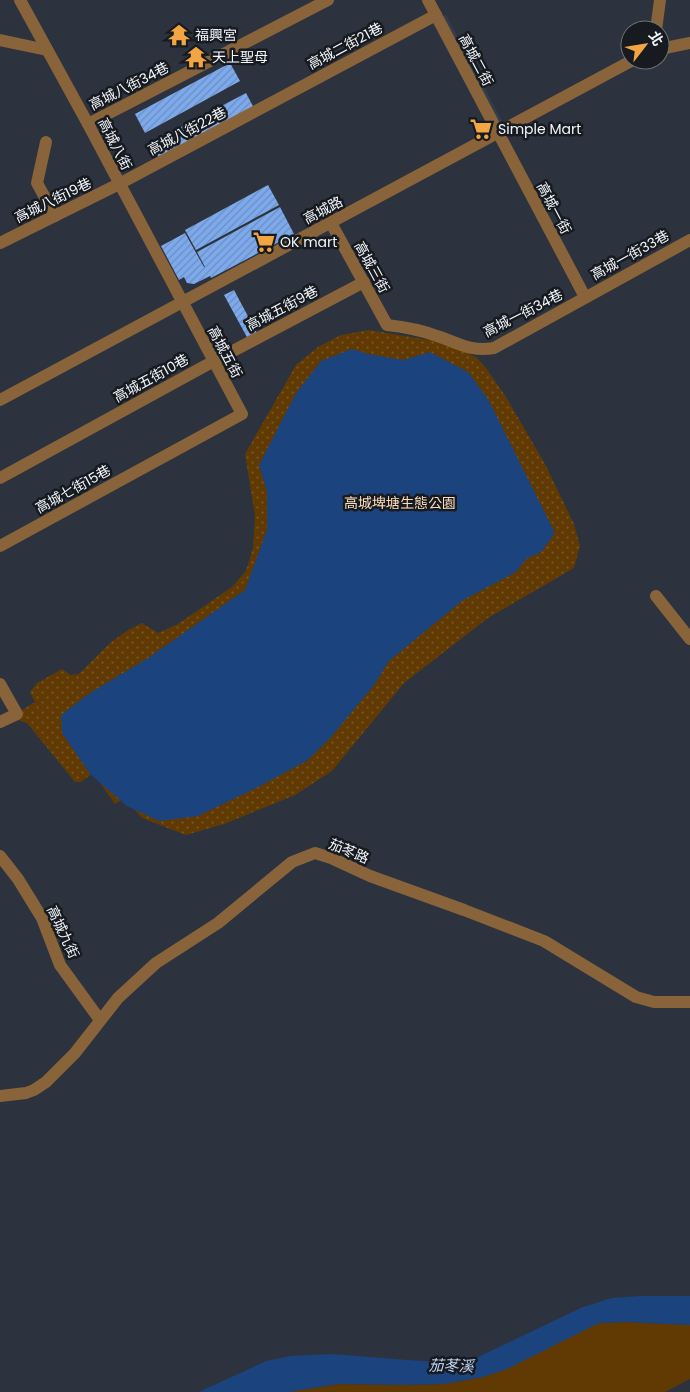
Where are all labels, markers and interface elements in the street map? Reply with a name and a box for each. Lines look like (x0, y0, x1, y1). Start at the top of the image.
street label: 高城二街21巷 (304, 18, 386, 74)
north arrow (620, 20, 670, 70)
temple icon: 福興宮 (166, 22, 192, 48)
place label: 福興宮 (195, 25, 237, 45)
text: 北 (644, 27, 668, 49)
street label: 高城二街 (454, 31, 498, 89)
temple icon: 天上聖母 (183, 44, 209, 70)
place label: 天上聖母 (212, 47, 268, 67)
street label: 高城八街34巷 (86, 57, 172, 115)
street label: 高城八街22巷 (144, 102, 230, 160)
street label: 高城八街 (93, 115, 137, 173)
supermarket icon: Simple Mart (468, 116, 494, 142)
place label: Simple Mart (498, 119, 581, 139)
street label: 高城八街19巷 (11, 173, 95, 227)
street label: 高城一街 (532, 179, 576, 237)
street label: 高城路 (300, 191, 346, 229)
street label: 高城一街33巷 (587, 225, 673, 285)
supermarket icon: OK mart (251, 229, 277, 255)
place label: OK mart (280, 232, 337, 252)
street label: 高城三街 (350, 238, 394, 296)
street label: 高城五街9巷 (243, 281, 321, 335)
street label: 高城一街34巷 (480, 284, 566, 342)
street label: 高城五街 (203, 323, 247, 381)
street label: 高城五街10巷 (110, 349, 192, 407)
street label: 高城七街15巷 (32, 460, 114, 518)
park label: 高城埤塘生態公園 (344, 493, 456, 513)
street label: 茄苳路 (326, 834, 372, 868)
street label: 高城九街 (42, 902, 84, 962)
water label: 茄苳溪 (428, 1355, 476, 1376)

